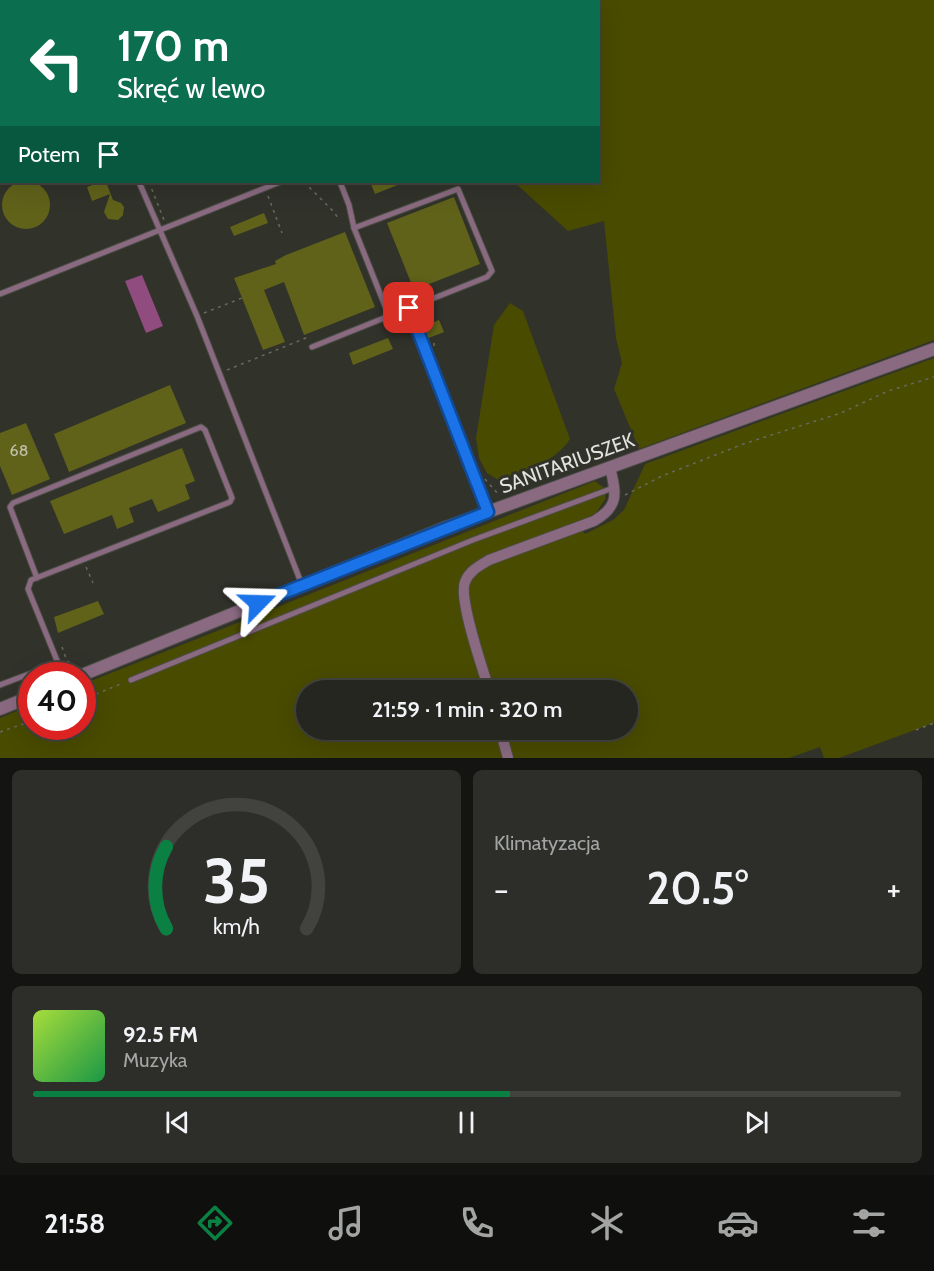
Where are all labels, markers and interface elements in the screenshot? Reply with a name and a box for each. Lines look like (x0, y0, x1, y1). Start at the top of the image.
text: 170 m (117, 20, 229, 72)
icon: left (18, 24, 96, 102)
text: Skręć w lewo (117, 72, 265, 105)
icon: arrive (92, 138, 125, 171)
text: Potem (18, 141, 80, 168)
pin (383, 282, 434, 333)
icon: arrive (392, 291, 425, 324)
street label: SANITARIUSZEK (496, 427, 638, 499)
house number: 68 (10, 441, 28, 460)
position arrow (226, 571, 290, 635)
speed limit sign: 40 (18, 662, 96, 740)
text: 21:59 · 1 min · 320 m (372, 696, 562, 723)
text: Klimatyzacja (494, 831, 600, 855)
text: 35 (203, 843, 270, 919)
text: 20.5° (647, 861, 748, 915)
text: − (494, 869, 509, 909)
text: + (886, 869, 901, 909)
text: km/h (213, 913, 260, 939)
text: 92.5 FM (123, 1021, 198, 1048)
text: Muzyka (123, 1048, 187, 1072)
icon: previous (161, 1106, 194, 1139)
icon: pause (450, 1106, 483, 1139)
icon: next (740, 1106, 773, 1139)
icon: directions (194, 1202, 236, 1244)
icon: music (325, 1202, 367, 1244)
icon: phone (456, 1202, 498, 1244)
icon: climate (586, 1202, 628, 1244)
icon: car (717, 1202, 759, 1244)
icon: filters (848, 1202, 890, 1244)
text: 21:58 (44, 1207, 105, 1240)

